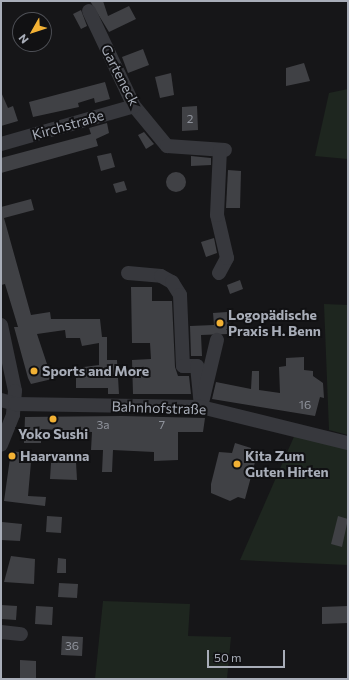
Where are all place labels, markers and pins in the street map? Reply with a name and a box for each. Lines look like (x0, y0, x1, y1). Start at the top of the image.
place label: Logopädische Praxis H. Benn (228, 307, 321, 340)
marker: Logopädische Praxis H. Benn (215, 318, 225, 328)
place label: Sports and More (42, 363, 149, 379)
marker: Sports and More (29, 366, 39, 376)
marker: Yoko Sushi (48, 414, 58, 424)
place label: Yoko Sushi (18, 426, 88, 442)
place label: Haarvanna (20, 448, 89, 464)
place label: Kita Zum Guten Hirten (245, 448, 329, 480)
marker: Haarvanna (7, 451, 17, 461)
marker: Kita Zum Guten Hirten (232, 459, 242, 469)

